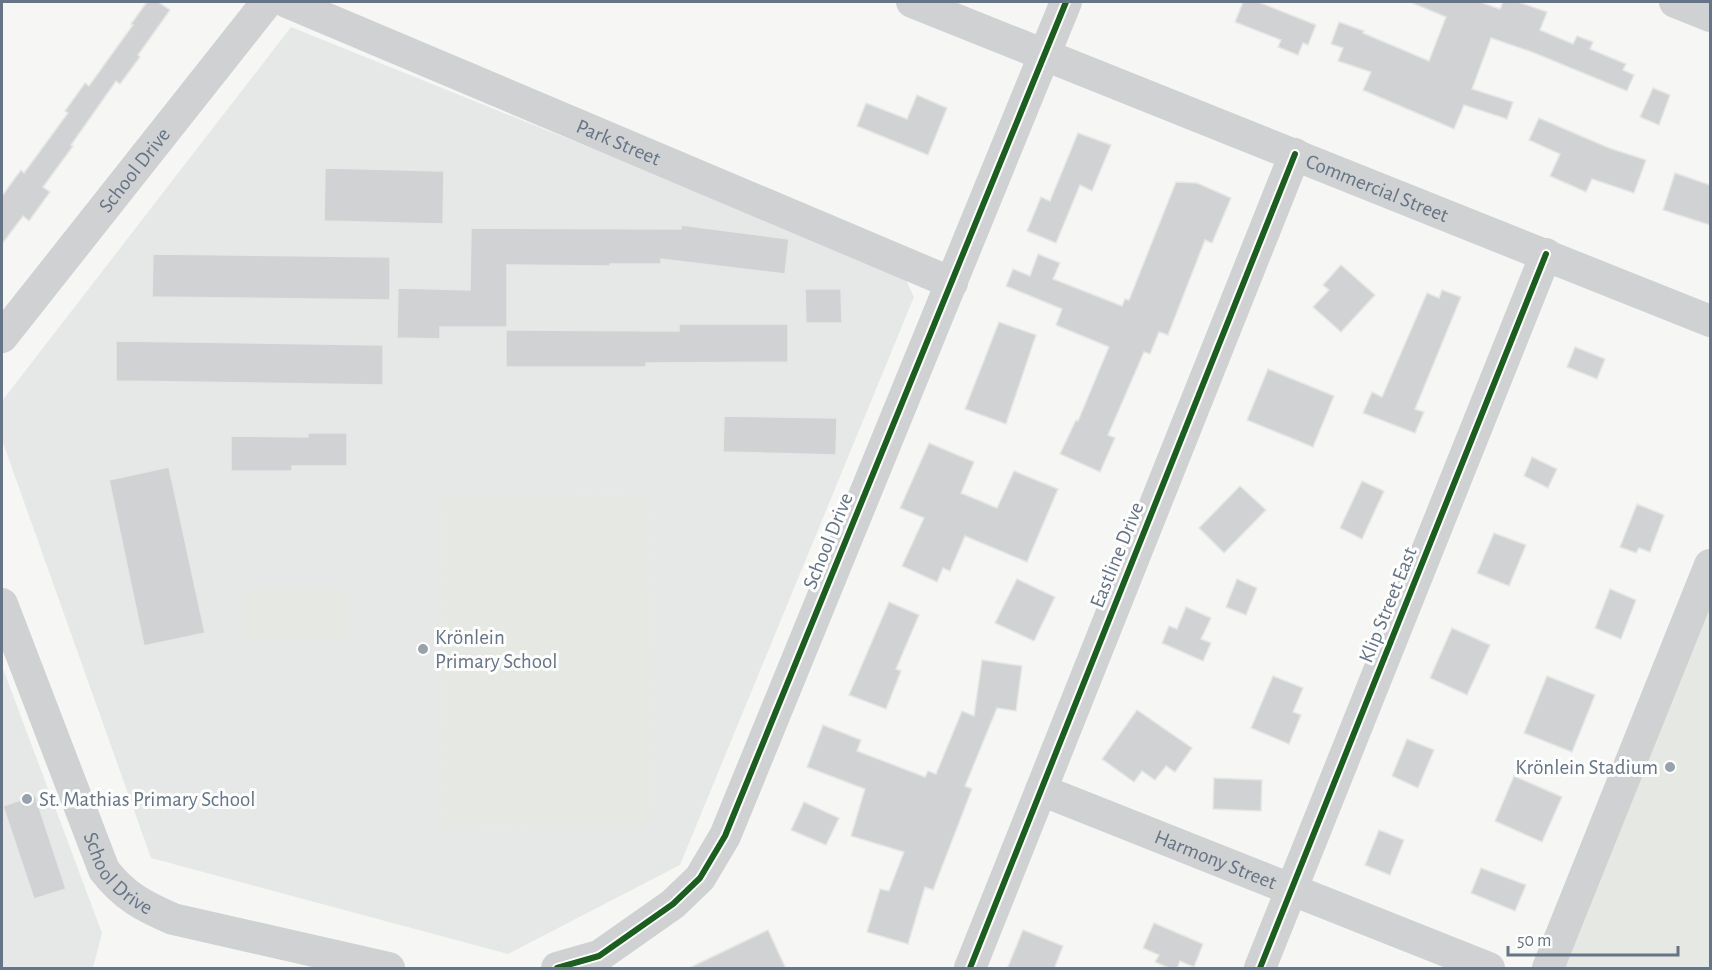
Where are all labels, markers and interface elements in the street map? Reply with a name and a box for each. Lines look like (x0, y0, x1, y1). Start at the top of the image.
street label: Park Street (573, 115, 664, 169)
street label: School Drive (94, 124, 174, 216)
street label: Commercial Street (1303, 150, 1452, 226)
street label: School Drive (799, 490, 857, 592)
street label: Eastline Drive (1086, 499, 1148, 611)
street label: Klip Street East (1355, 544, 1421, 666)
place label: Krönlein Primary School (435, 627, 558, 672)
marker: Krönlein Primary School (416, 642, 430, 656)
place label: Krönlein Stadium (1515, 757, 1658, 778)
marker: Krönlein Stadium (1663, 760, 1677, 774)
place label: St. Mathias Primary School (39, 789, 256, 810)
marker: St. Mathias Primary School (20, 792, 34, 806)
street label: Harmony Street (1152, 826, 1280, 893)
street label: School Drive (80, 829, 156, 918)
scale bar (1508, 919, 1678, 957)
text: 50 m (1517, 932, 1551, 950)

